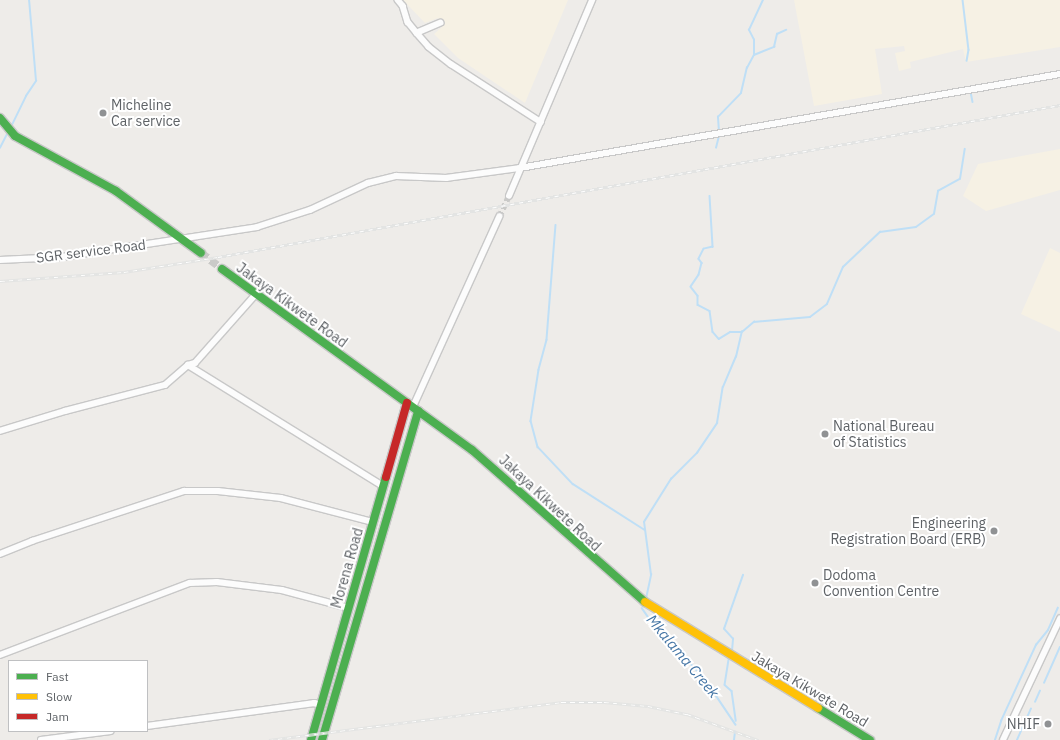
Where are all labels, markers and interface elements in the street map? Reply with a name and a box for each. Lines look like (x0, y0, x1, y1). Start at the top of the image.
place label: Micheline Car service (111, 97, 180, 130)
marker: Micheline Car service (98, 108, 108, 118)
street label: SGR service Road (35, 236, 147, 266)
street label: Jakaya Kikwete Road (233, 259, 351, 351)
place label: National Bureau of Statistics (833, 418, 934, 450)
marker: National Bureau of Statistics (820, 429, 830, 439)
street label: Jakaya Kikwete Road (496, 451, 604, 555)
place label: Engineering Registration Board (ERB) (830, 515, 986, 548)
street label: Morena Road (328, 526, 366, 610)
marker: Engineering Registration Board (ERB) (989, 526, 999, 536)
place label: Dodoma Convention Centre (823, 567, 939, 600)
marker: Dodoma Convention Centre (810, 578, 820, 588)
water label: Mkalama Creek (643, 611, 723, 701)
street label: Jakaya Kikwete Road (749, 648, 871, 730)
legend (8, 660, 148, 732)
text: Fast (46, 669, 69, 684)
text: Slow (46, 689, 72, 704)
text: Jam (46, 709, 69, 724)
place label: NHIF (1007, 716, 1040, 732)
marker: NHIF (1043, 719, 1053, 729)

